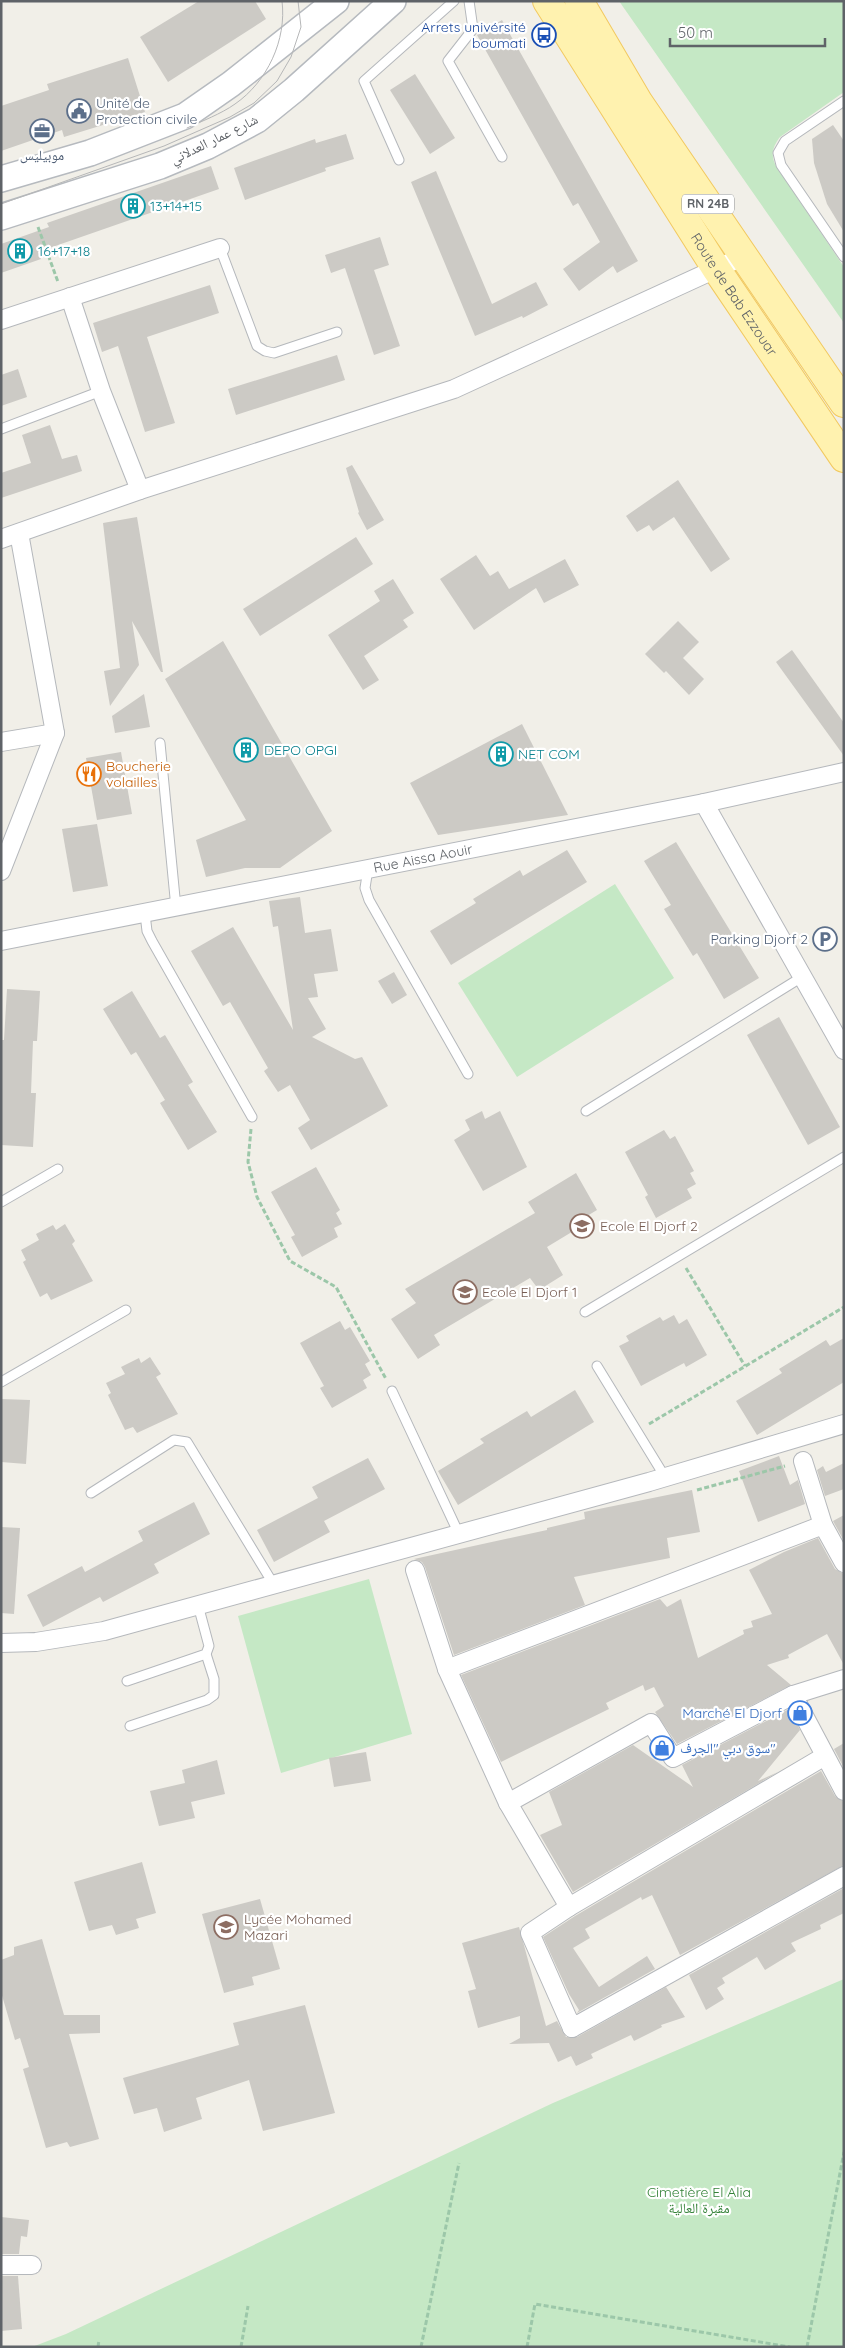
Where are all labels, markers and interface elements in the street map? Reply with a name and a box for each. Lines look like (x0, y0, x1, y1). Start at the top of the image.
scale bar (670, 15, 825, 47)
place label: Arrets univérsité boumati (421, 18, 526, 52)
bus stop icon: Arrets univérsité boumati (531, 22, 557, 48)
text: 50 m (678, 23, 713, 42)
place label: Unité de Protection civile (96, 94, 198, 128)
public building icon: Unité de Protection civile (66, 98, 92, 124)
street label: شارع عمار العدلاني (167, 110, 262, 170)
office icon: موبيليس (29, 118, 55, 144)
place label: موبيليس (20, 146, 64, 164)
building icon: 13+14+15 (120, 193, 146, 219)
road number: RN 24B (682, 194, 734, 213)
place label: 13+14+15 (150, 197, 202, 215)
street label: Route de Bab Ezzouar (687, 230, 782, 360)
building icon: 16+17+18 (7, 238, 33, 264)
place label: 16+17+18 (38, 242, 90, 260)
building icon: DEPO OPGI (233, 737, 259, 763)
place label: DEPO OPGI (264, 741, 337, 759)
building icon: NET COM (488, 741, 514, 767)
place label: NET COM (518, 745, 580, 763)
place label: Boucherie volailles (106, 757, 171, 791)
restaurant icon: Boucherie volailles (76, 761, 102, 787)
street label: Rue Aissa Aouir (372, 840, 475, 877)
parking icon: Parking Djorf 2 (812, 926, 838, 952)
place label: Parking Djorf 2 (710, 930, 808, 948)
school or university icon: Ecole El Djorf 2 (569, 1213, 595, 1239)
place label: Ecole El Djorf 2 (600, 1217, 698, 1235)
school or university icon: Ecole El Djorf 1 (452, 1279, 478, 1305)
place label: Ecole El Djorf 1 (482, 1283, 577, 1301)
shop icon: Marché El Djorf (787, 1700, 813, 1726)
place label: Marché El Djorf (682, 1704, 782, 1722)
shop icon: سوق دبي "الجرف" (649, 1735, 675, 1761)
place label: سوق دبي "الجرف" (680, 1739, 776, 1760)
place label: Lycée Mohamed Mazari (244, 1910, 352, 1944)
school or university icon: Lycée Mohamed Mazari (213, 1914, 239, 1940)
park label: Cimetière El Alia مقبرة العالية (647, 2183, 751, 2217)

